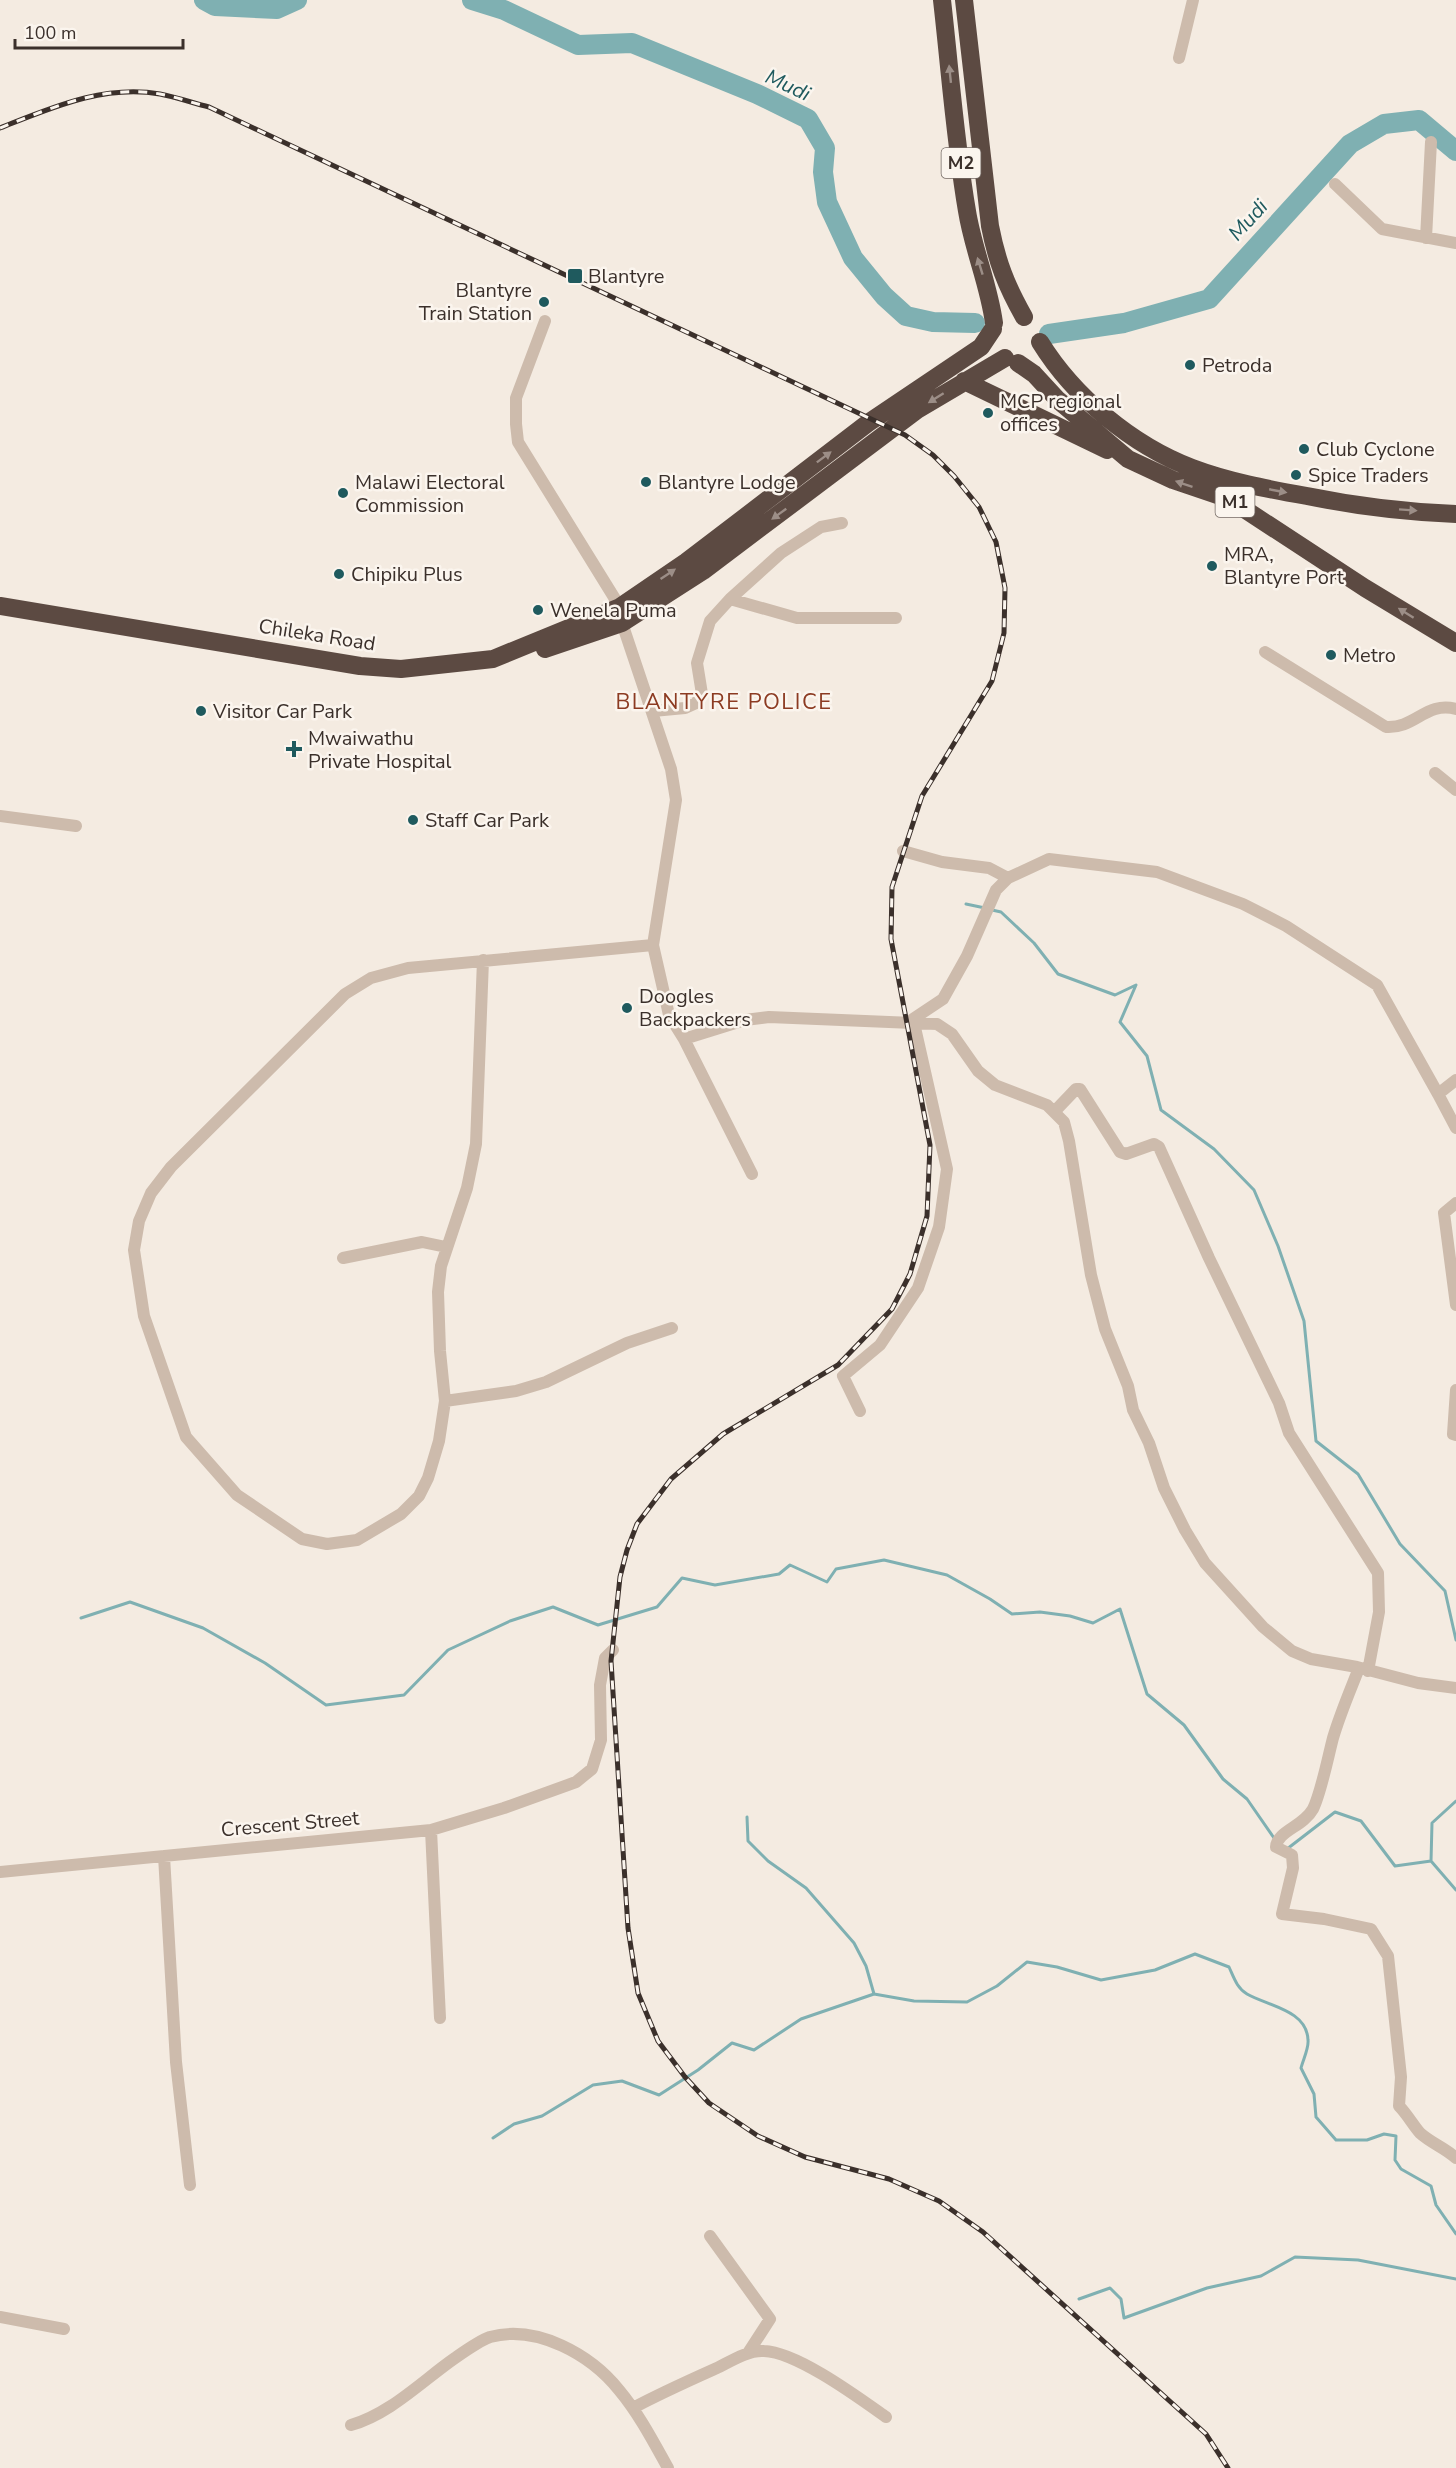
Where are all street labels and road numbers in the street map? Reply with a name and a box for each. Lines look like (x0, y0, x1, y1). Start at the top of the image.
road number: M2 (942, 148, 980, 178)
road number: M1 (1216, 487, 1254, 517)
street label: Chileka Road (257, 612, 377, 658)
street label: Crescent Street (220, 1804, 361, 1843)

